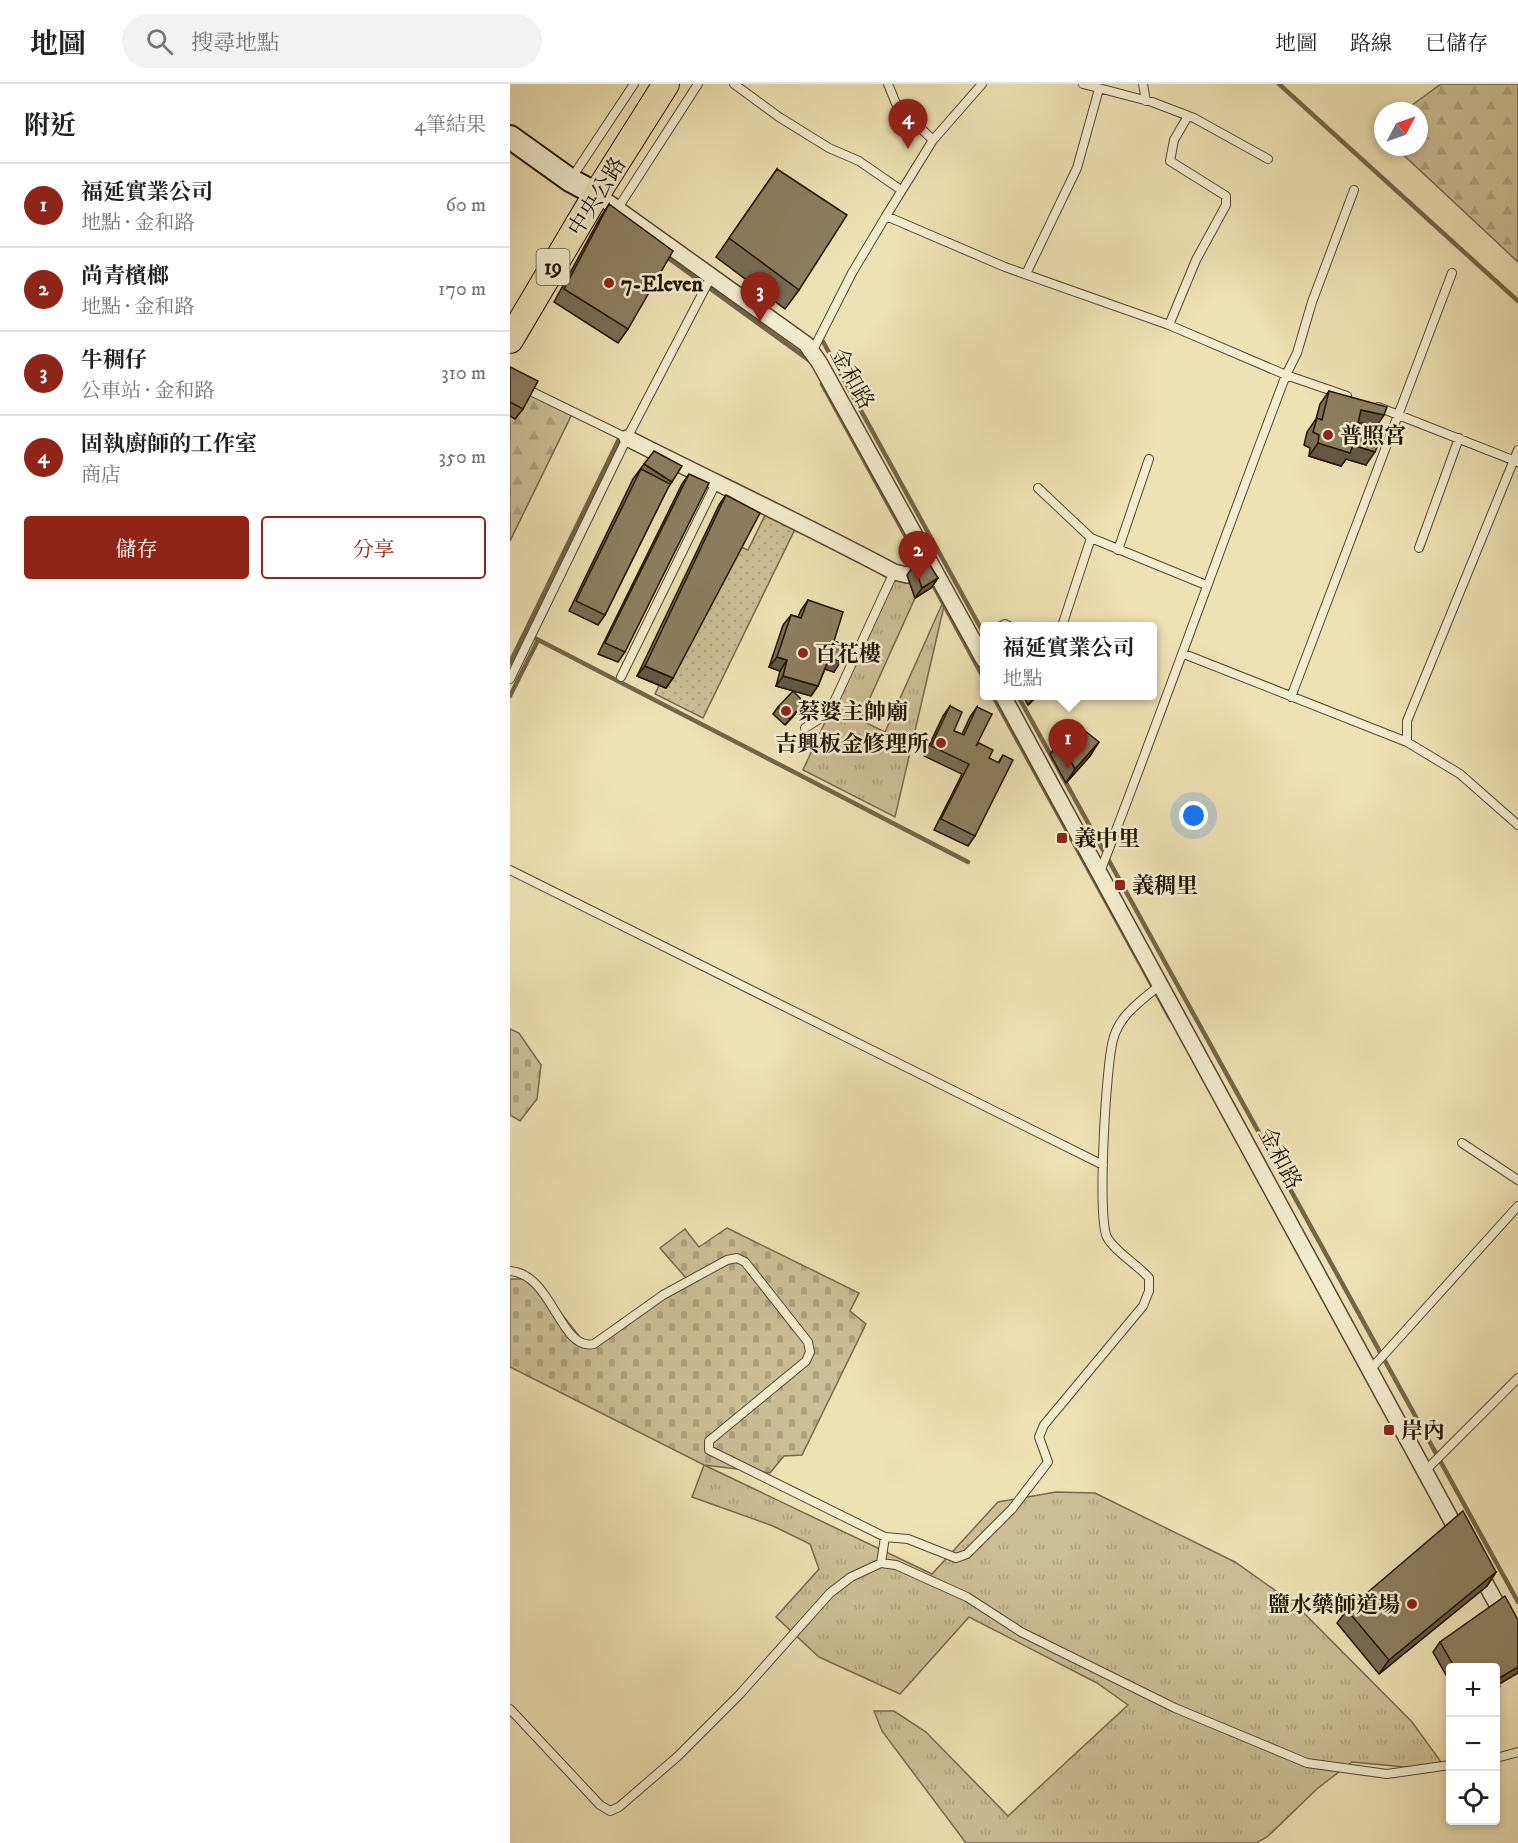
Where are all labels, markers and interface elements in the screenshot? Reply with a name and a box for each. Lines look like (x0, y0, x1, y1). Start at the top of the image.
search box (122, 14, 542, 68)
icon: search (143, 25, 176, 58)
text: 地圖 (30, 27, 86, 62)
text: 搜尋地點 (191, 30, 279, 57)
text: 地圖 (1275, 31, 1317, 57)
text: 路線 (1350, 31, 1392, 57)
text: 已儲存 (1425, 31, 1488, 57)
pin: 4 (888, 100, 928, 149)
north arrow (1374, 102, 1428, 156)
text: 附近 (24, 110, 76, 143)
text: 4筆結果 (414, 113, 486, 138)
street label: 中央公路 (563, 152, 632, 241)
text: 福延實業公司 (81, 179, 213, 206)
text: 1 (40, 193, 47, 218)
text: 60 m (446, 193, 486, 218)
text: 地點 · 金和路 (81, 211, 194, 236)
road number: 19 (536, 249, 570, 285)
text: 尚青檳榔 (81, 263, 169, 290)
place label: 7-Eleven (621, 271, 703, 298)
pin: 3 (740, 272, 780, 322)
marker: 7-Eleven (602, 276, 616, 290)
text: 2 (39, 277, 48, 302)
text: 170 m (438, 277, 486, 302)
text: 地點 · 金和路 (81, 295, 194, 320)
street label: 金和路 (824, 343, 879, 414)
text: 牛稠仔 (81, 347, 147, 374)
text: 3 (40, 361, 47, 386)
text: 310 m (441, 361, 486, 386)
text: 公車站 · 金和路 (81, 379, 214, 404)
place label: 普照宮 (1340, 423, 1406, 450)
marker: 普照宮 (1321, 428, 1335, 442)
text: 固執廚師的工作室 (81, 431, 257, 458)
text: 4 (38, 445, 49, 470)
text: 350 m (439, 445, 486, 470)
text: 商店 (81, 463, 121, 488)
button: 儲存 (24, 516, 249, 579)
button: 分享 (261, 516, 486, 579)
pin: 2 (898, 532, 938, 581)
popup (980, 622, 1157, 700)
text: 福延實業公司 (1002, 635, 1135, 662)
place label: 百花樓 (815, 641, 881, 668)
marker: 百花樓 (796, 646, 810, 660)
text: 地點 (1002, 667, 1042, 692)
place label: 蔡婆主帥廟 (798, 699, 908, 726)
marker: 蔡婆主帥廟 (779, 704, 793, 718)
pin: 1 (1048, 720, 1088, 769)
place label: 吉興板金修理所 (775, 731, 929, 758)
marker: 吉興板金修理所 (934, 736, 948, 750)
your location (1179, 801, 1208, 830)
place label: 義中里 (1074, 826, 1140, 853)
marker: 義中里 (1055, 831, 1069, 845)
place label: 義稠里 (1132, 873, 1198, 900)
marker: 義稠里 (1113, 878, 1127, 892)
street label: 金和路 (1252, 1123, 1307, 1194)
place label: 岸內 (1401, 1418, 1445, 1445)
marker: 岸內 (1382, 1423, 1396, 1437)
place label: 鹽水藥師道場 (1268, 1592, 1400, 1619)
marker: 鹽水藥師道場 (1405, 1597, 1419, 1611)
map controls (1446, 1663, 1500, 1825)
button: + (1446, 1663, 1500, 1717)
button: − (1446, 1717, 1500, 1771)
button: locate (1446, 1771, 1500, 1825)

